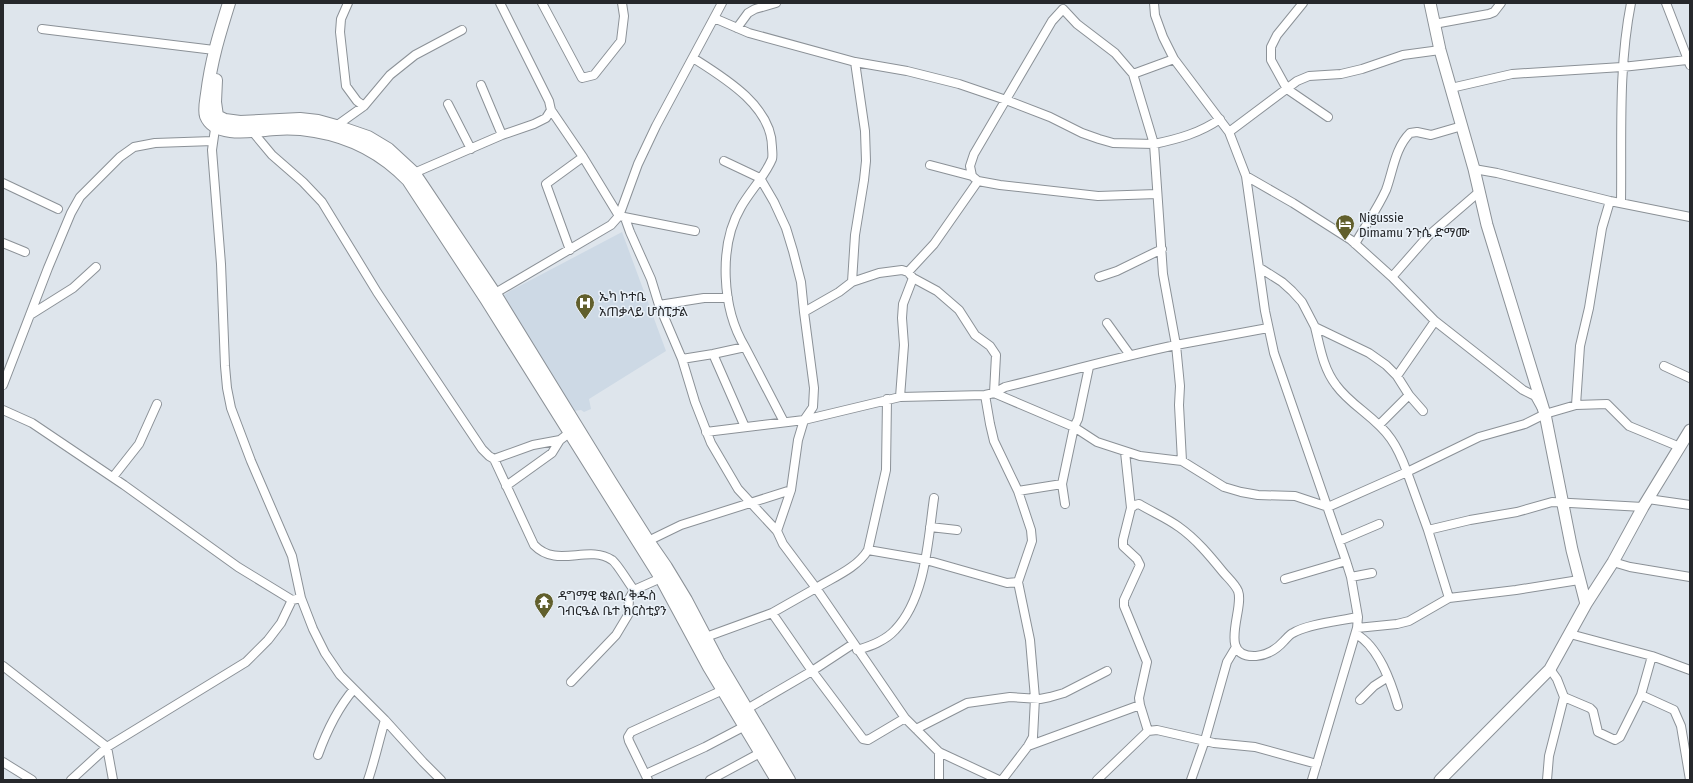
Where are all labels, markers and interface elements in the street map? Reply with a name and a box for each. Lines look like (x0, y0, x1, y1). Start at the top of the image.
place label: Nigussie Dimamu ንጉሴ ድማሙ (1359, 210, 1470, 240)
hotel icon: Nigussie Dimamu ንጉሴ ድማሙ (1334, 213, 1356, 241)
place label: ኤካ ኮተቤ አጠቃላይ ሆስፒታል (599, 289, 688, 319)
hospital icon: ኤካ ኮተቤ አጠቃላይ ሆስፒታል (574, 292, 596, 320)
place label: ዳግማዊ ቁልቢ ቅዱስ ገብርዔል ቤተ ክርስቲያን (558, 588, 667, 618)
temple icon: ዳግማዊ ቁልቢ ቅዱስ ገብርዔል ቤተ ክርስቲያን (533, 591, 555, 619)

